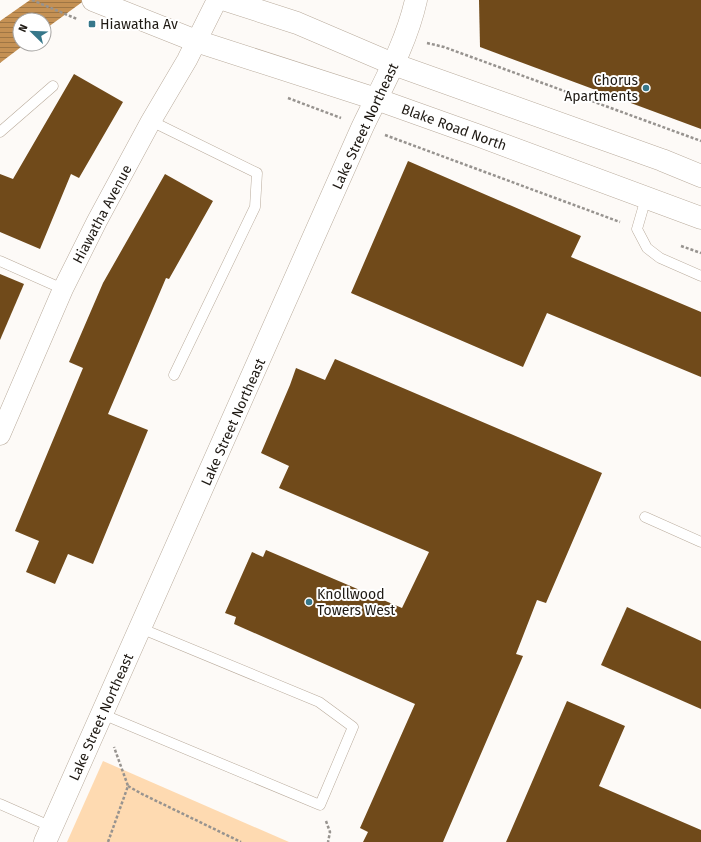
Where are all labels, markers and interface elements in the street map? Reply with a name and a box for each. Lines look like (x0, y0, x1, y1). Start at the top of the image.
north arrow (12, 12, 52, 52)
place label: Hiawatha Av (100, 16, 178, 33)
marker: Hiawatha Av (87, 19, 97, 29)
text: N (16, 22, 31, 34)
street label: Lake Street Northeast (329, 59, 403, 192)
place label: Chorus Apartments (564, 72, 638, 105)
marker: Chorus Apartments (641, 83, 651, 93)
street label: Blake Road North (399, 101, 509, 154)
street label: Hiawatha Avenue (69, 162, 136, 267)
street label: Lake Street Northeast (198, 355, 270, 488)
place label: Knollwood Towers West (317, 586, 396, 619)
marker: Knollwood Towers West (304, 597, 314, 607)
street label: Lake Street Northeast (66, 650, 138, 783)

